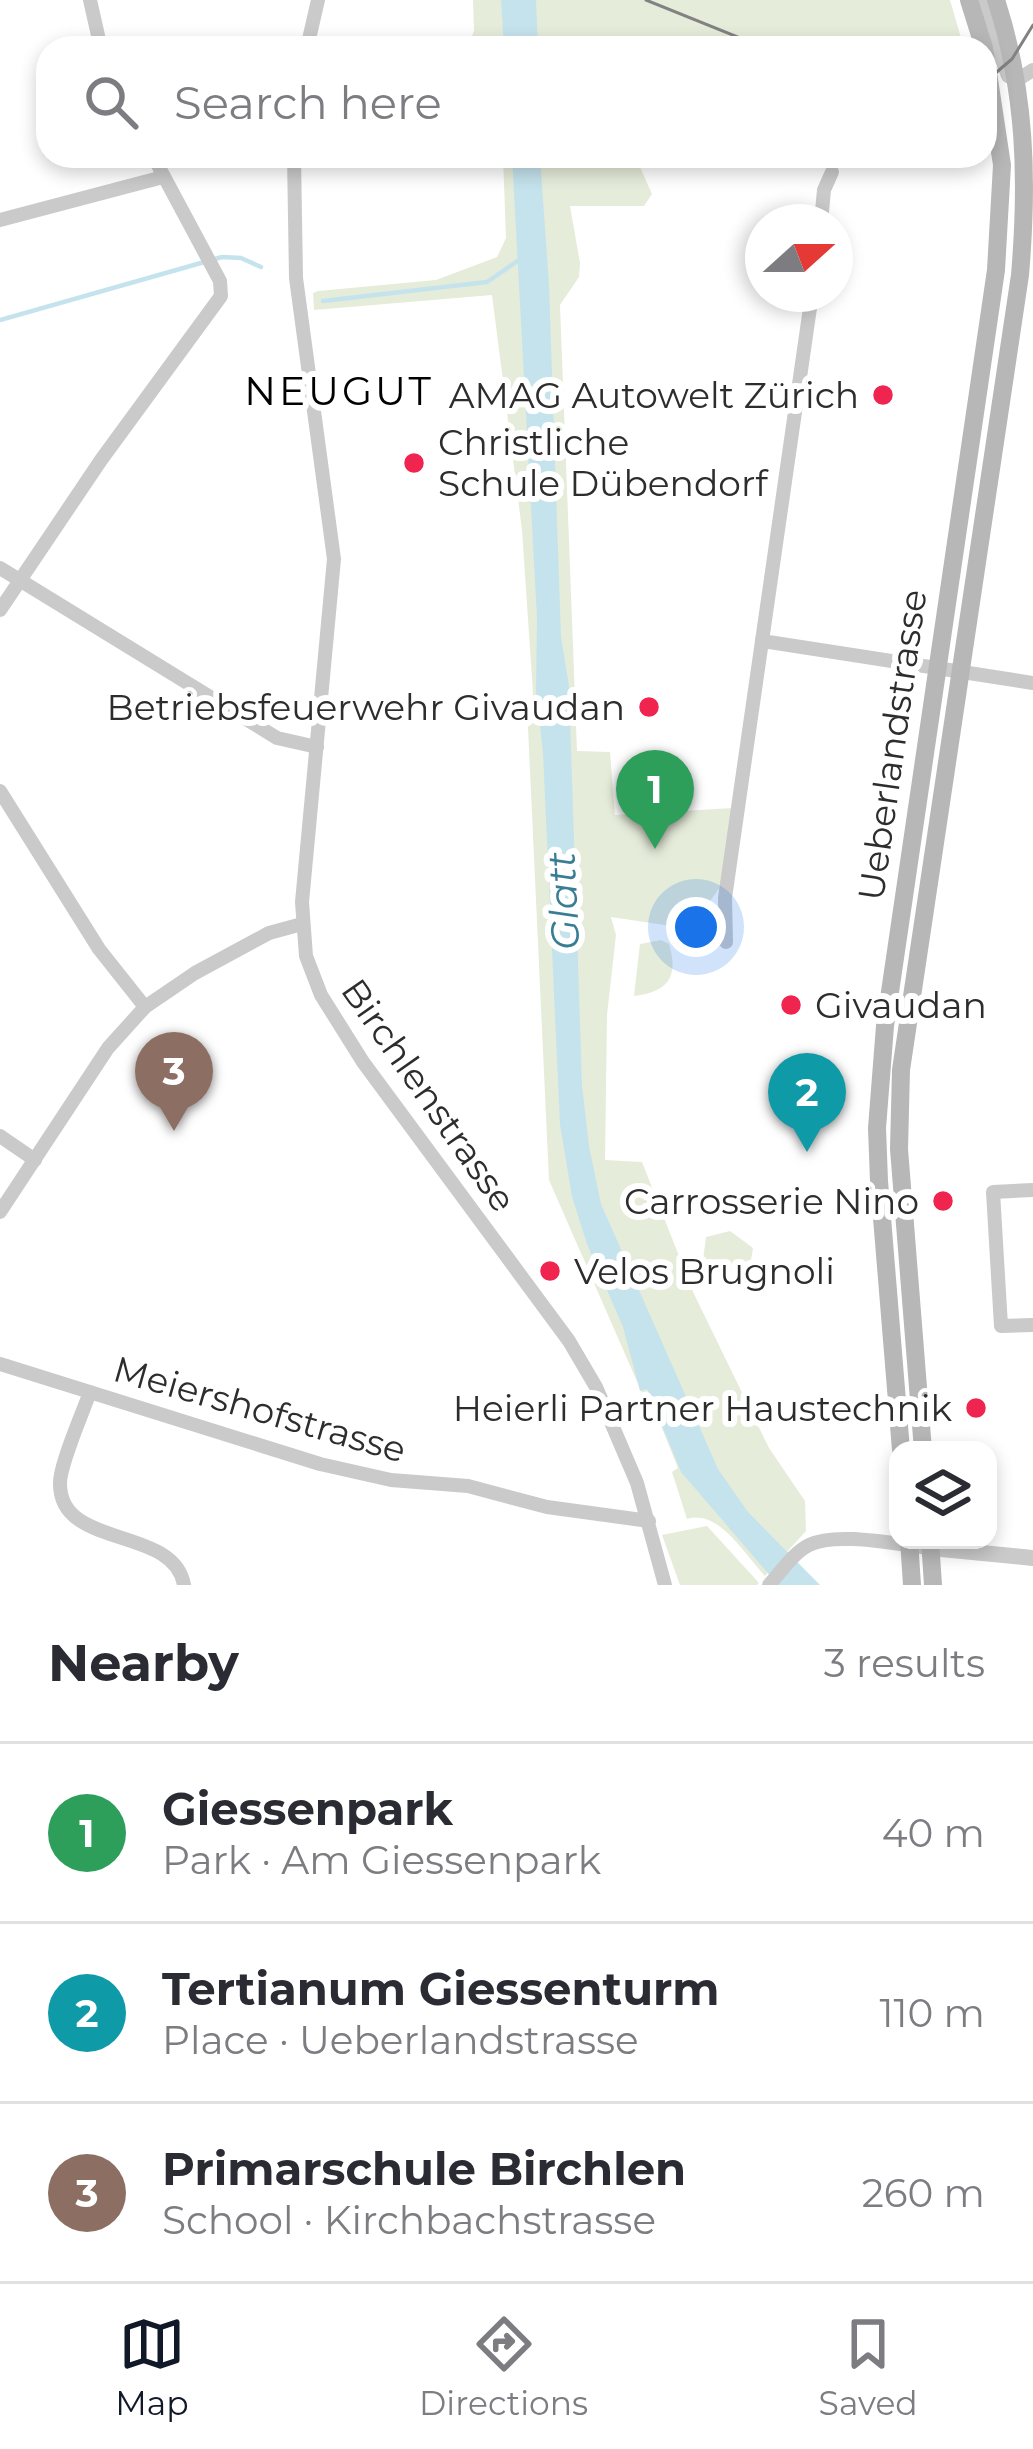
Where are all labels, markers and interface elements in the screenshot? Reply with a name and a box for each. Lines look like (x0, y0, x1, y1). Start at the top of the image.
search box (36, 36, 997, 168)
icon: search (78, 69, 144, 135)
text: Search here (174, 75, 442, 130)
north arrow (745, 204, 853, 312)
district label: NEUGUT (244, 367, 434, 415)
place label: AMAG Autowelt Zürich (449, 373, 859, 417)
marker: AMAG Autowelt Zürich (870, 382, 896, 408)
place label: Christliche Schule Dübendorf (438, 420, 769, 505)
marker: Christliche Schule Dübendorf (401, 450, 427, 476)
street label: Ueberlandstrasse (848, 587, 936, 903)
place label: Betriebsfeuerwehr Givaudan (107, 685, 625, 729)
marker: Betriebsfeuerwehr Givaudan (636, 694, 662, 720)
pin: 1 (616, 750, 694, 849)
water label: Glatt (536, 851, 590, 951)
your location (666, 897, 726, 957)
street label: Birchlenstrasse (332, 970, 526, 1220)
place label: Givaudan (815, 983, 987, 1027)
marker: Givaudan (778, 992, 804, 1018)
pin: 3 (135, 1032, 213, 1131)
pin: 2 (768, 1053, 846, 1152)
place label: Carrosserie Nino (624, 1179, 919, 1223)
marker: Carrosserie Nino (930, 1188, 956, 1214)
place label: Velos Brugnoli (574, 1249, 835, 1293)
marker: Velos Brugnoli (537, 1258, 563, 1284)
street label: Meiershofstrasse (109, 1346, 411, 1472)
place label: Heierli Partner Haustechnik (453, 1386, 952, 1430)
marker: Heierli Partner Haustechnik (963, 1395, 989, 1421)
map controls (889, 1441, 997, 1549)
button: layers (889, 1441, 997, 1549)
text: Nearby (48, 1632, 239, 1694)
text: 3 results (824, 1639, 985, 1687)
text: Giessenpark (162, 1781, 453, 1836)
text: 1 (79, 1809, 95, 1857)
text: 40 m (882, 1809, 985, 1857)
text: Park · Am Giessenpark (162, 1836, 601, 1884)
text: Tertianum Giessenturm (162, 1961, 719, 2016)
text: 2 (75, 1989, 99, 2037)
text: 110 m (879, 1989, 985, 2037)
text: Place · Ueberlandstrasse (162, 2016, 639, 2064)
text: Primarschule Birchlen (162, 2141, 686, 2196)
text: 3 (75, 2169, 99, 2217)
text: 260 m (862, 2169, 985, 2217)
text: School · Kirchbachstrasse (162, 2196, 656, 2244)
tab: Map (115, 2311, 189, 2423)
tab: Directions (419, 2311, 588, 2423)
tab: Saved (819, 2311, 918, 2423)

